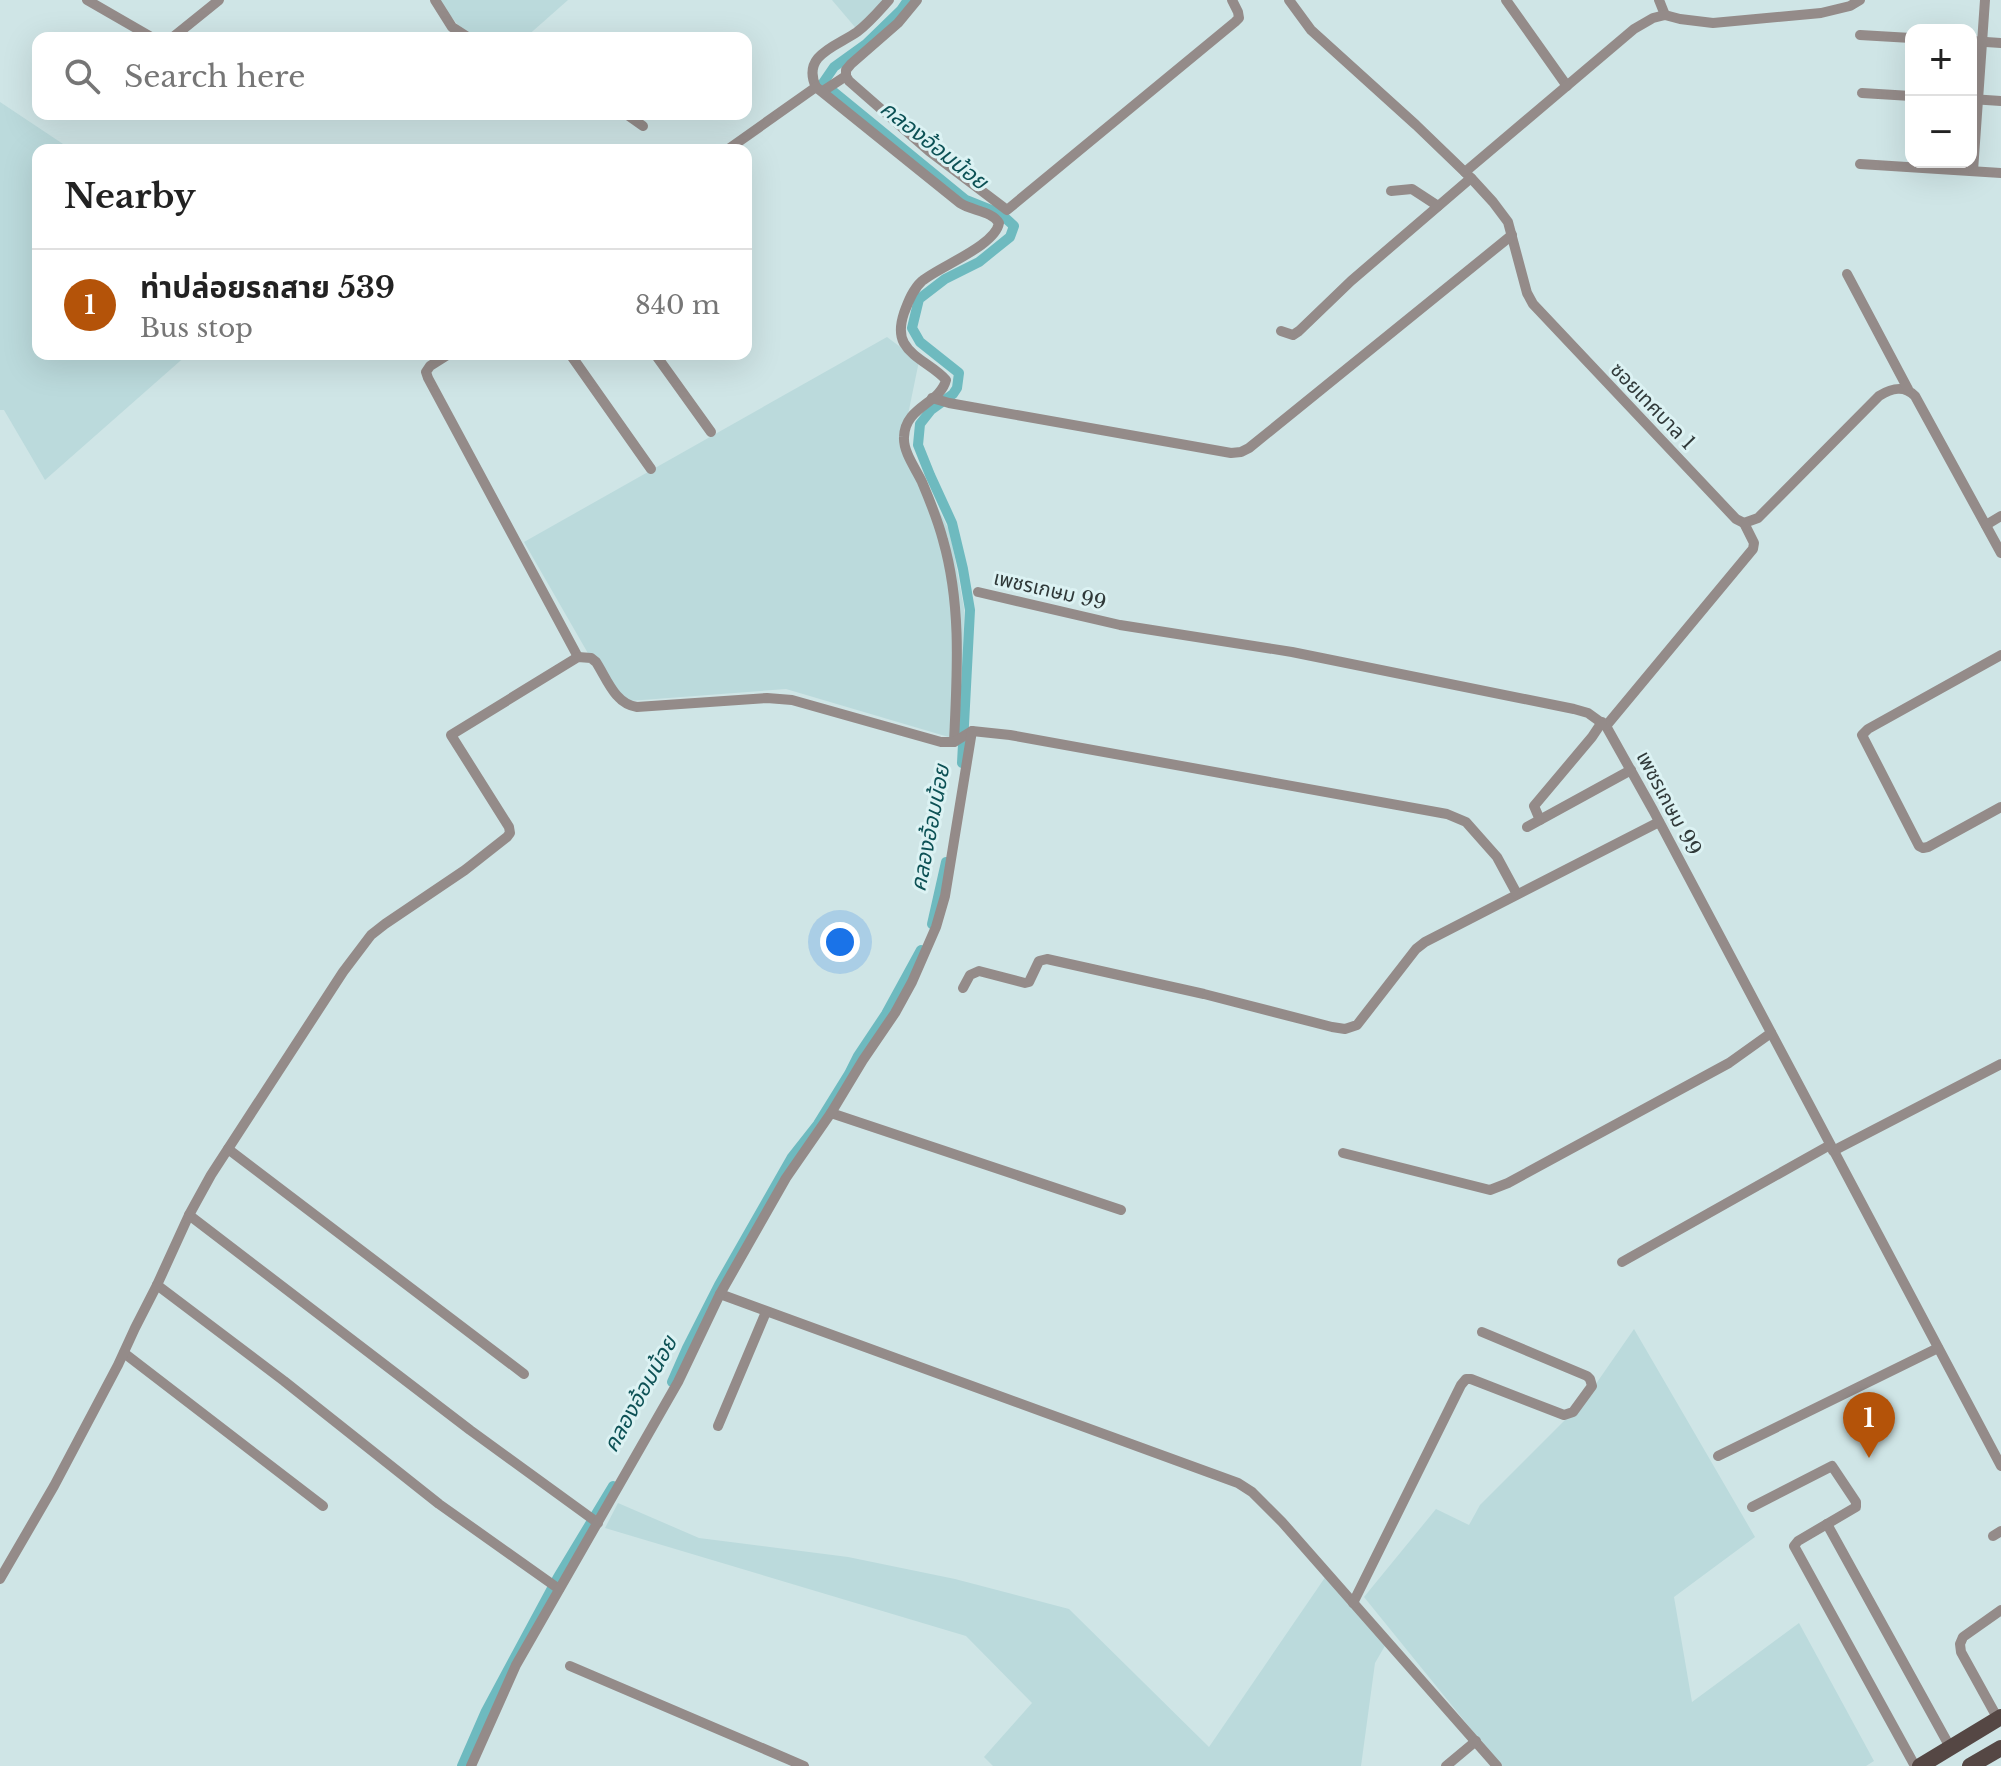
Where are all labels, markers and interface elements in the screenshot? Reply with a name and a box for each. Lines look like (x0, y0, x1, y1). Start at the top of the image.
map controls (1905, 24, 1977, 168)
button: + (1905, 24, 1977, 96)
search box (32, 32, 752, 120)
icon: search (60, 54, 104, 98)
text: Search here (124, 58, 305, 95)
water label: คลองอ้อมน้อย (875, 95, 994, 196)
button: − (1905, 96, 1977, 168)
text: Nearby (64, 175, 196, 217)
text: ท่าปล่อยรถสาย 539 (140, 269, 395, 306)
text: 1 (84, 289, 96, 321)
text: 840 m (635, 289, 720, 321)
text: Bus stop (140, 312, 253, 344)
street label: ซอยเทศบาล 1 (1606, 358, 1700, 454)
street label: เพชรเกษม 99 (991, 565, 1109, 615)
street label: เพชรเกษม 99 (1631, 747, 1707, 859)
water label: คลองอ้อมน้อย (904, 760, 956, 894)
your location (820, 922, 860, 962)
water label: คลองอ้อมน้อย (597, 1330, 684, 1457)
pin: 1 (1843, 1392, 1895, 1458)

